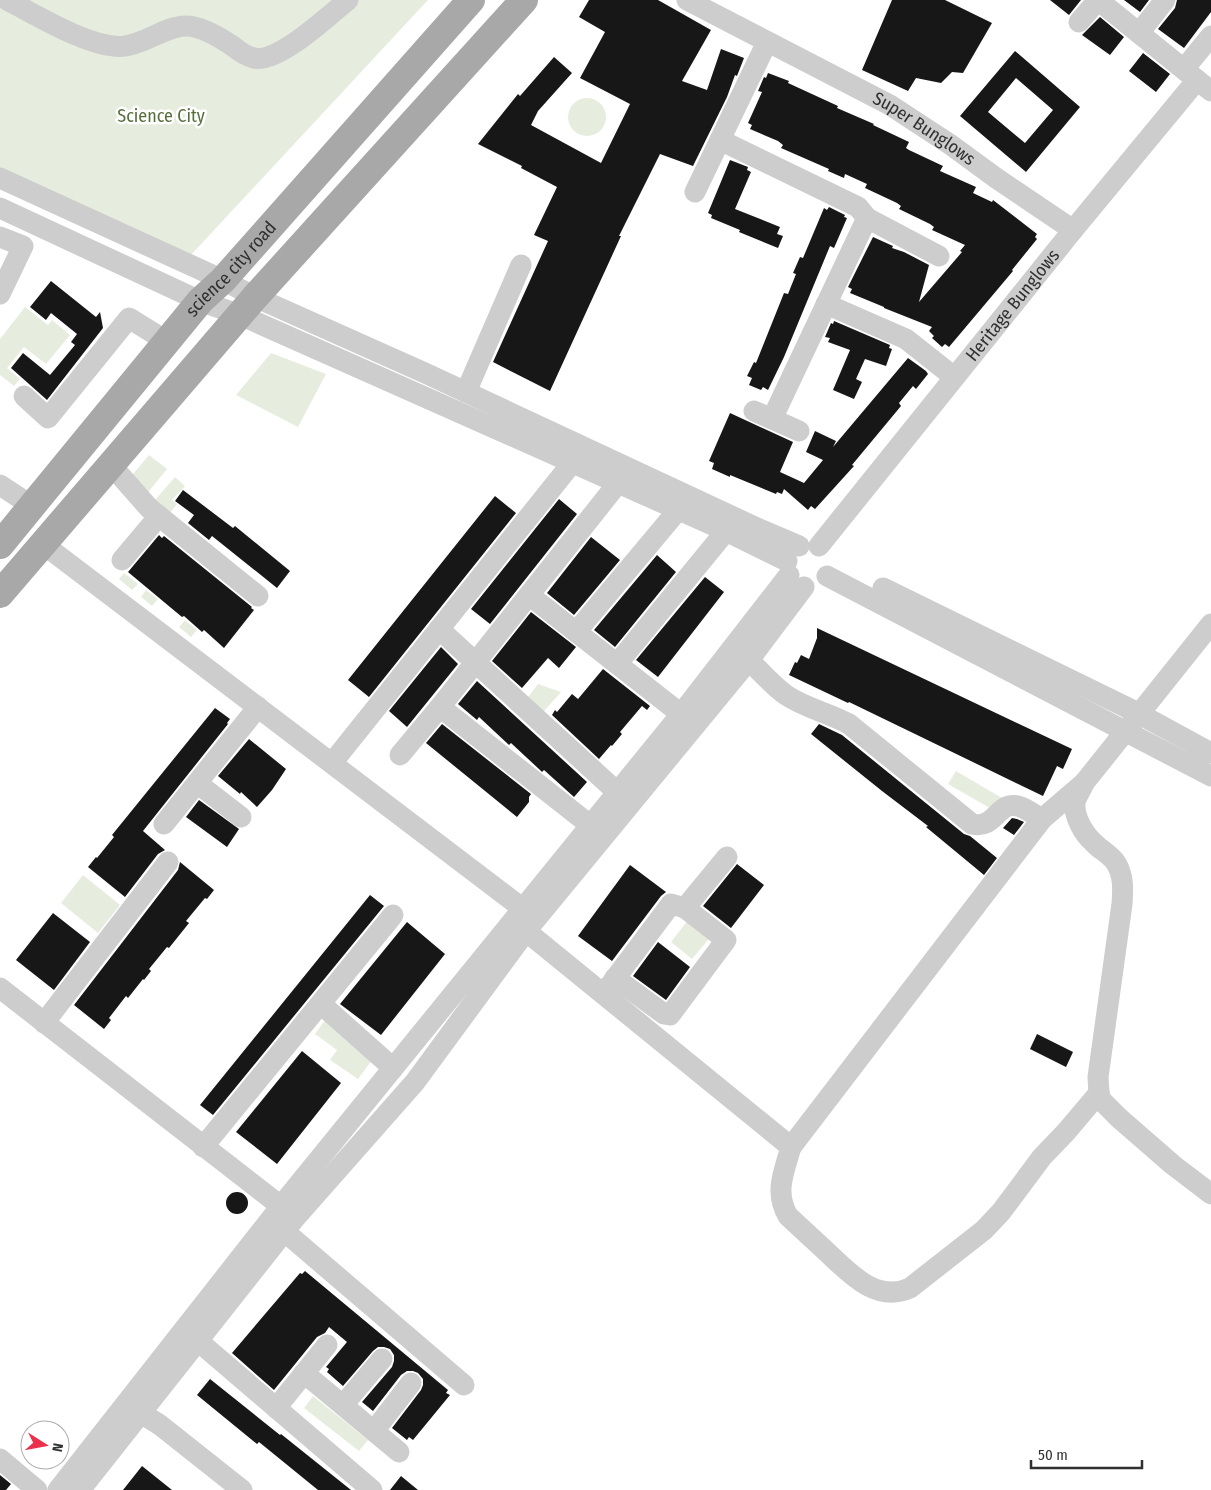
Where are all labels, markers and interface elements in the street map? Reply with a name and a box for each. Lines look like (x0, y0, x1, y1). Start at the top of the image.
street label: Super Bunglows (869, 87, 980, 170)
park label: Science City (117, 105, 205, 127)
street label: science city road (181, 217, 281, 321)
street label: Heritage Bunglows (961, 245, 1064, 366)
north arrow (20, 1420, 70, 1470)
scale bar (1031, 1438, 1142, 1470)
text: N (48, 1442, 66, 1453)
text: 50 m (1038, 1446, 1068, 1464)

